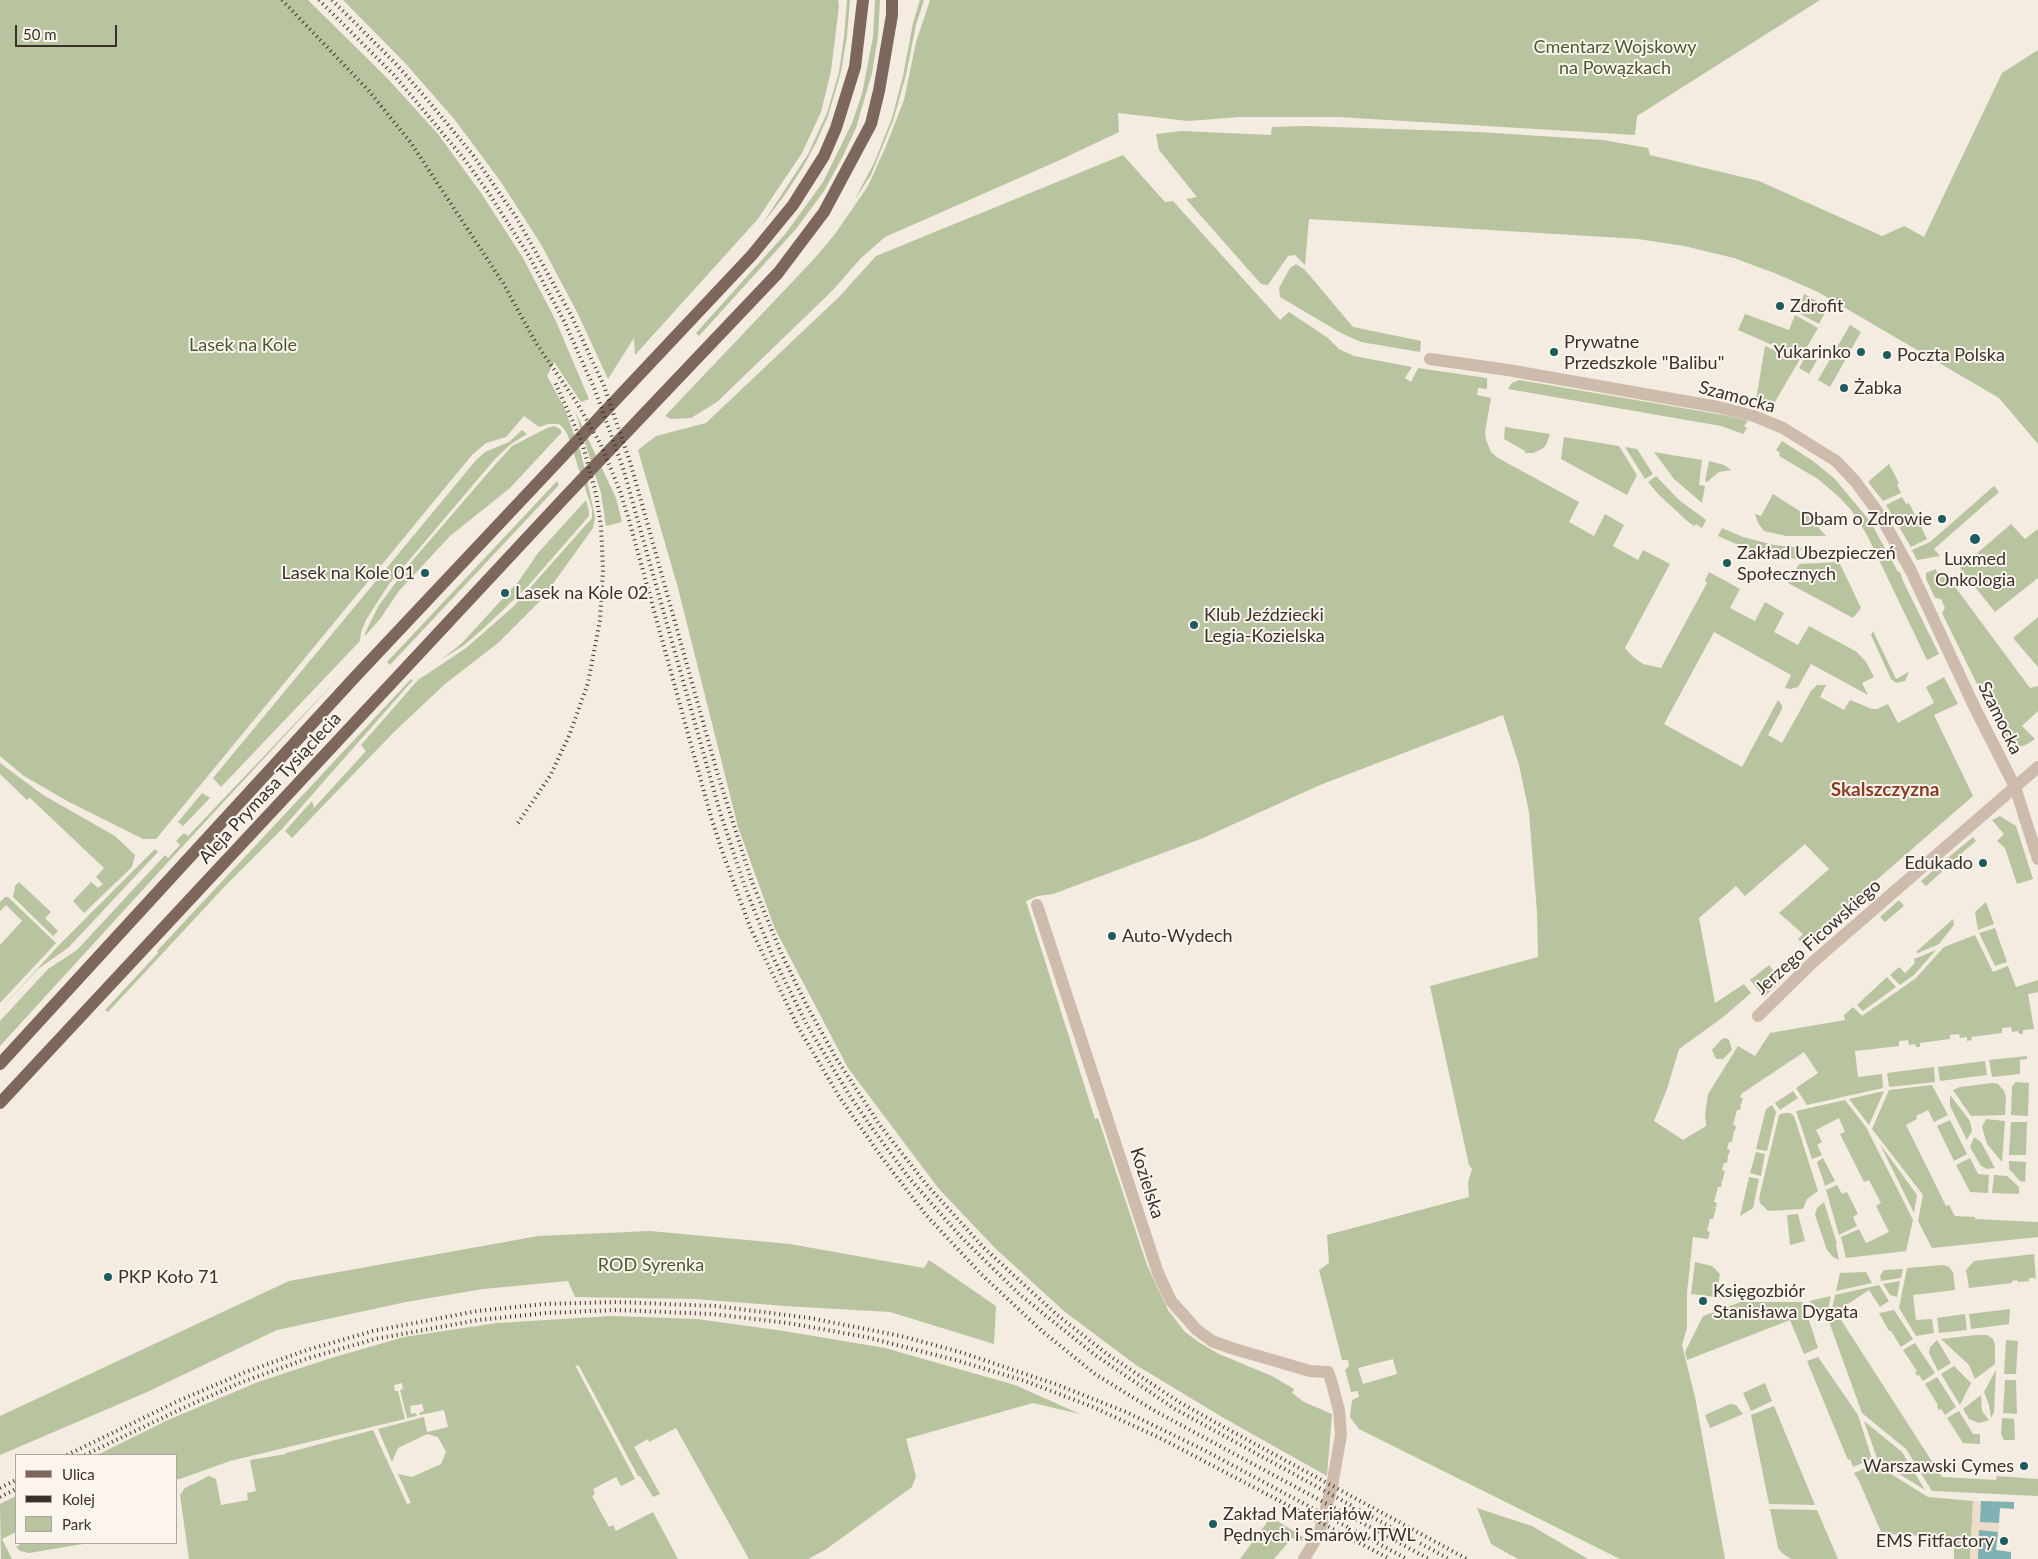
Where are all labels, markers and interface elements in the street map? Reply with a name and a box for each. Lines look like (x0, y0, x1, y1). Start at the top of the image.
scale bar (18, 15, 120, 47)
text: 50 m (23, 25, 57, 43)
park label: Cmentarz Wojskowy na Powązkach (1534, 36, 1696, 78)
place label: Zdrofit (1790, 295, 1843, 317)
marker: Zdrofit (1774, 300, 1786, 312)
place label: Prywatne Przedszkole "Balibu" (1564, 331, 1724, 374)
park label: Lasek na Kole (189, 334, 297, 356)
place label: Yukarinko (1773, 341, 1851, 363)
place label: Poczta Polska (1897, 344, 2005, 366)
marker: Prywatne Przedszkole "Balibu" (1548, 346, 1560, 358)
marker: Yukarinko (1855, 346, 1867, 358)
marker: Poczta Polska (1881, 349, 1893, 361)
street label: Szamocka (1696, 376, 1778, 418)
place label: Żabka (1854, 377, 1902, 399)
marker: Żabka (1838, 382, 1850, 394)
place label: Dbam o Zdrowie (1800, 508, 1932, 530)
marker: Dbam o Zdrowie (1936, 513, 1948, 525)
marker: Luxmed Onkologia (1968, 532, 1982, 546)
place label: Zakład Ubezpieczeń Społecznych (1737, 542, 1896, 584)
place label: Luxmed Onkologia (1935, 548, 2015, 590)
marker: Zakład Ubezpieczeń Społecznych (1721, 557, 1733, 569)
place label: Lasek na Kole 01 (281, 562, 415, 584)
marker: Lasek na Kole 01 (419, 567, 431, 579)
place label: Lasek na Kole 02 (515, 582, 649, 604)
marker: Lasek na Kole 02 (499, 587, 511, 599)
place label: Klub Jeździecki Legia-Kozielska (1204, 604, 1325, 646)
marker: Klub Jeździecki Legia-Kozielska (1188, 619, 1200, 631)
street label: Szamocka (1973, 678, 2027, 758)
street label: Aleja Prymasa Tysiąclecia (194, 708, 346, 868)
district label: Skalszczyzna (1831, 779, 1939, 801)
place label: Edukado (1904, 852, 1973, 874)
marker: Edukado (1977, 857, 1989, 869)
street label: Jerzego Ficowskiego (1751, 875, 1885, 999)
place label: Auto-Wydech (1122, 925, 1233, 947)
marker: Auto-Wydech (1106, 930, 1118, 942)
street label: Kozielska (1125, 1145, 1169, 1221)
park label: ROD Syrenka (598, 1254, 704, 1276)
place label: PKP Koło 71 (118, 1266, 219, 1288)
marker: PKP Koło 71 (102, 1271, 114, 1283)
place label: Księgozbiór Stanisława Dygata (1713, 1280, 1858, 1322)
marker: Księgozbiór Stanisława Dygata (1697, 1295, 1709, 1307)
legend (15, 1454, 178, 1544)
place label: Warszawski Cymes (1863, 1455, 2014, 1477)
marker: Warszawski Cymes (2018, 1460, 2030, 1472)
text: Ulica (62, 1465, 95, 1483)
text: Kolej (62, 1490, 95, 1508)
place label: Zakład Materiałów Pędnych i Smarów ITWL (1223, 1503, 1416, 1546)
text: Park (62, 1515, 91, 1533)
marker: Zakład Materiałów Pędnych i Smarów ITWL (1207, 1518, 1219, 1530)
place label: EMS Fitfactory (1876, 1530, 1994, 1552)
marker: EMS Fitfactory (1998, 1535, 2010, 1547)

